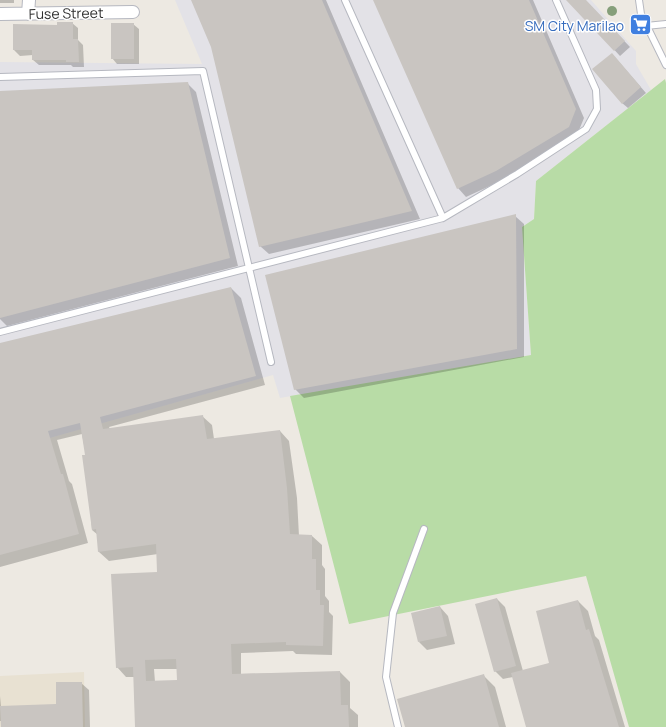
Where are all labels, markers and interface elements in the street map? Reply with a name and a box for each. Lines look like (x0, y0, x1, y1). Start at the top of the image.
street label: Fuse Street (28, 3, 104, 23)
supermarket icon: SM City Marilao (627, 12, 653, 38)
place label: SM City Marilao (525, 16, 624, 35)

